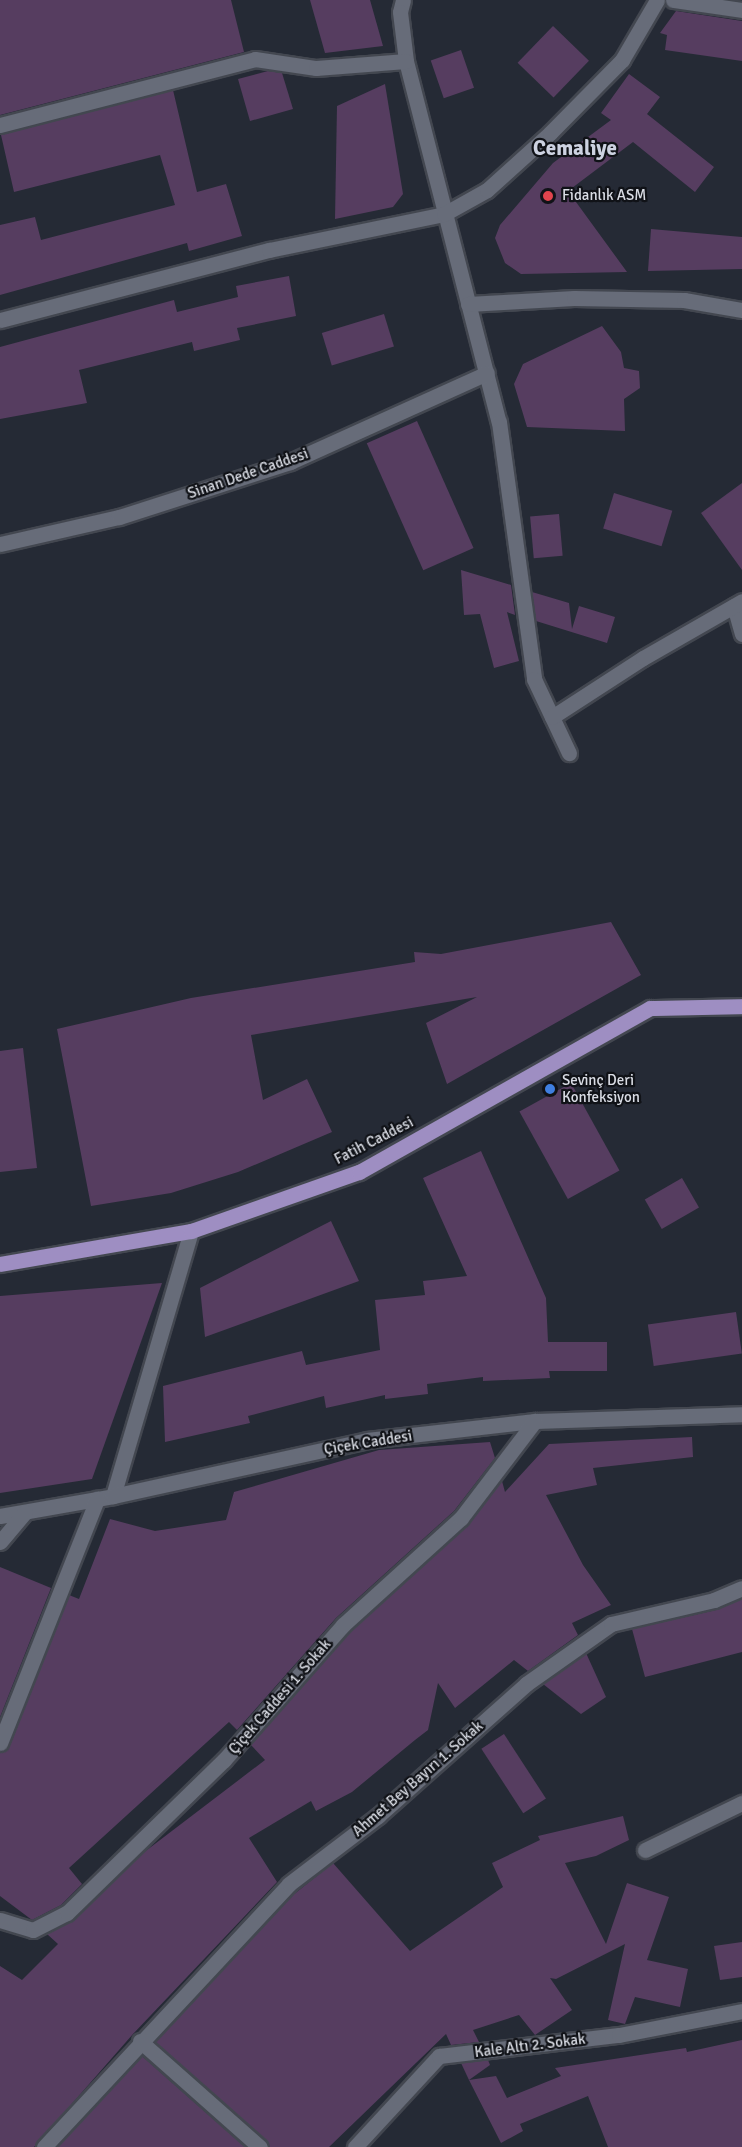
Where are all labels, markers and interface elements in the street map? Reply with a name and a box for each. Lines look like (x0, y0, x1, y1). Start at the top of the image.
district label: Cemaliye (533, 135, 617, 161)
marker: Fidanlık ASM (539, 187, 557, 205)
place label: Fidanlık ASM (562, 187, 646, 205)
street label: Sinan Dede Caddesi (185, 445, 311, 503)
place label: Sevinç Deri Konfeksiyon (562, 1071, 640, 1106)
marker: Sevinç Deri Konfeksiyon (543, 1082, 557, 1096)
street label: Fatih Caddesi (331, 1113, 417, 1169)
street label: Çiçek Caddesi (323, 1427, 413, 1459)
street label: Çiçek Caddesi 1. Sokak (225, 1636, 335, 1758)
street label: Ahmet Bey Bayırı 1. Sokak (349, 1717, 487, 1841)
street label: Kale Altı 2. Sokak (473, 2030, 587, 2062)

